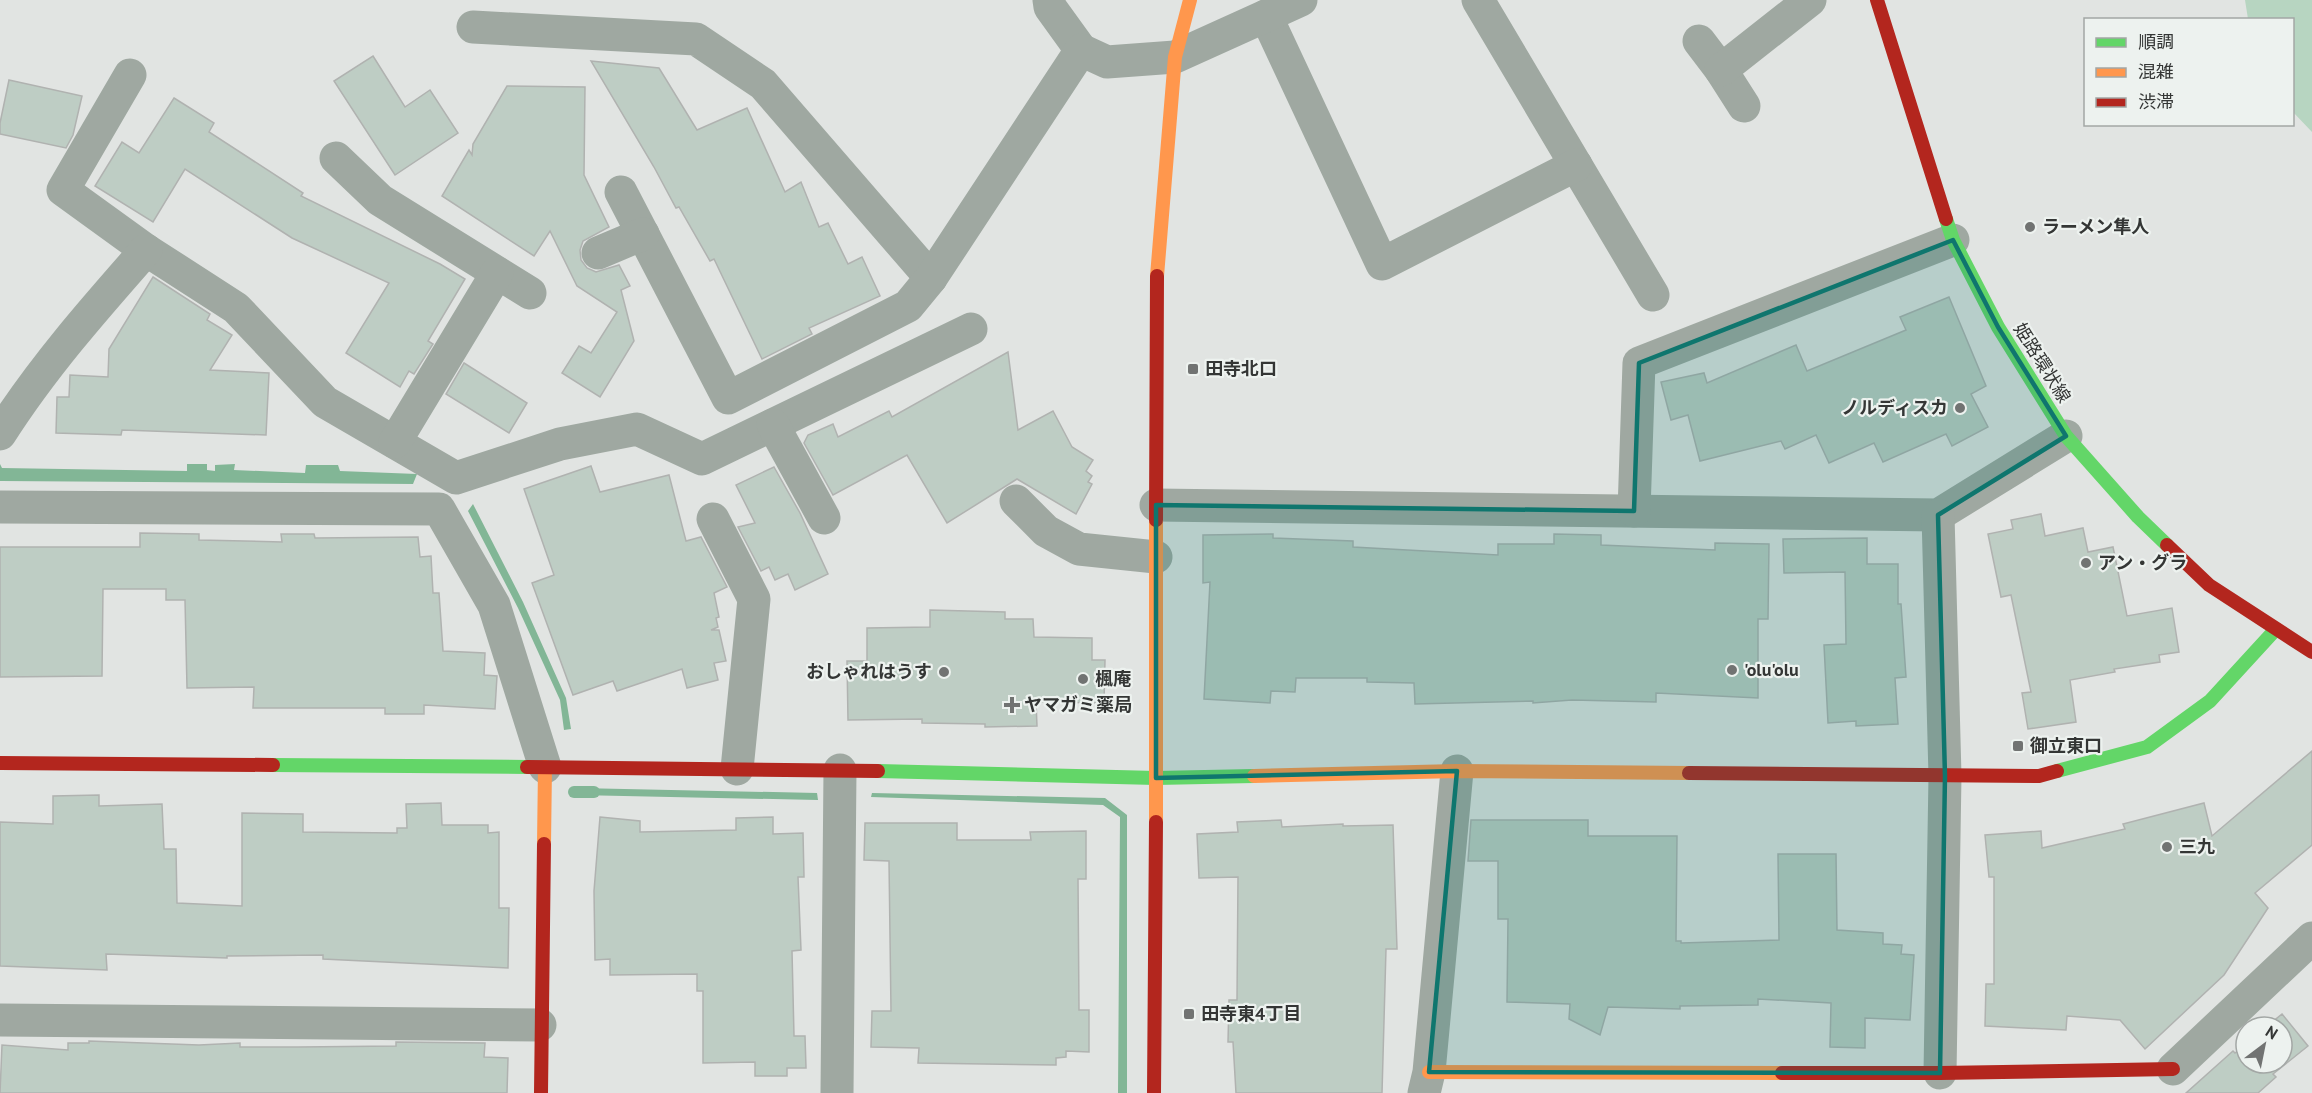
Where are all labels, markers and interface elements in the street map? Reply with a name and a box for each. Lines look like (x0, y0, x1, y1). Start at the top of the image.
legend (2084, 18, 2294, 126)
text: 順調 (2138, 30, 2174, 53)
text: 混雑 (2138, 60, 2174, 83)
text: 渋滞 (2138, 90, 2174, 113)
place label: ラーメン隼人 (2042, 215, 2149, 238)
marker: ラーメン隼人 (2023, 220, 2037, 234)
street label: 姫路環状線 (2009, 318, 2076, 407)
place label: 田寺北口 (1205, 357, 1277, 380)
marker: 田寺北口 (1186, 362, 1200, 376)
place label: ノルディスカ (1841, 396, 1948, 419)
marker: ノルディスカ (1953, 401, 1967, 415)
place label: アン・グラ (2098, 551, 2187, 574)
marker: アン・グラ (2079, 556, 2093, 570)
place label: 'olu'olu (1744, 658, 1799, 681)
place label: おしゃれはうす (806, 660, 932, 683)
marker: 'olu'olu (1725, 663, 1739, 677)
marker: おしゃれはうす (937, 665, 951, 679)
place label: 楓庵 (1095, 667, 1131, 690)
marker: 楓庵 (1076, 672, 1090, 686)
place label: ヤマガミ薬局 (1024, 693, 1132, 716)
marker: ヤマガミ薬局 (1005, 698, 1019, 712)
place label: 御立東口 (2029, 734, 2102, 757)
marker: 御立東口 (2011, 739, 2025, 753)
place label: 三九 (2179, 835, 2215, 858)
marker: 三九 (2160, 840, 2174, 854)
place label: 田寺東4丁目 (1201, 1002, 1301, 1025)
marker: 田寺東4丁目 (1182, 1007, 1196, 1021)
north arrow (2234, 1015, 2294, 1075)
text: N (2262, 1021, 2282, 1044)

